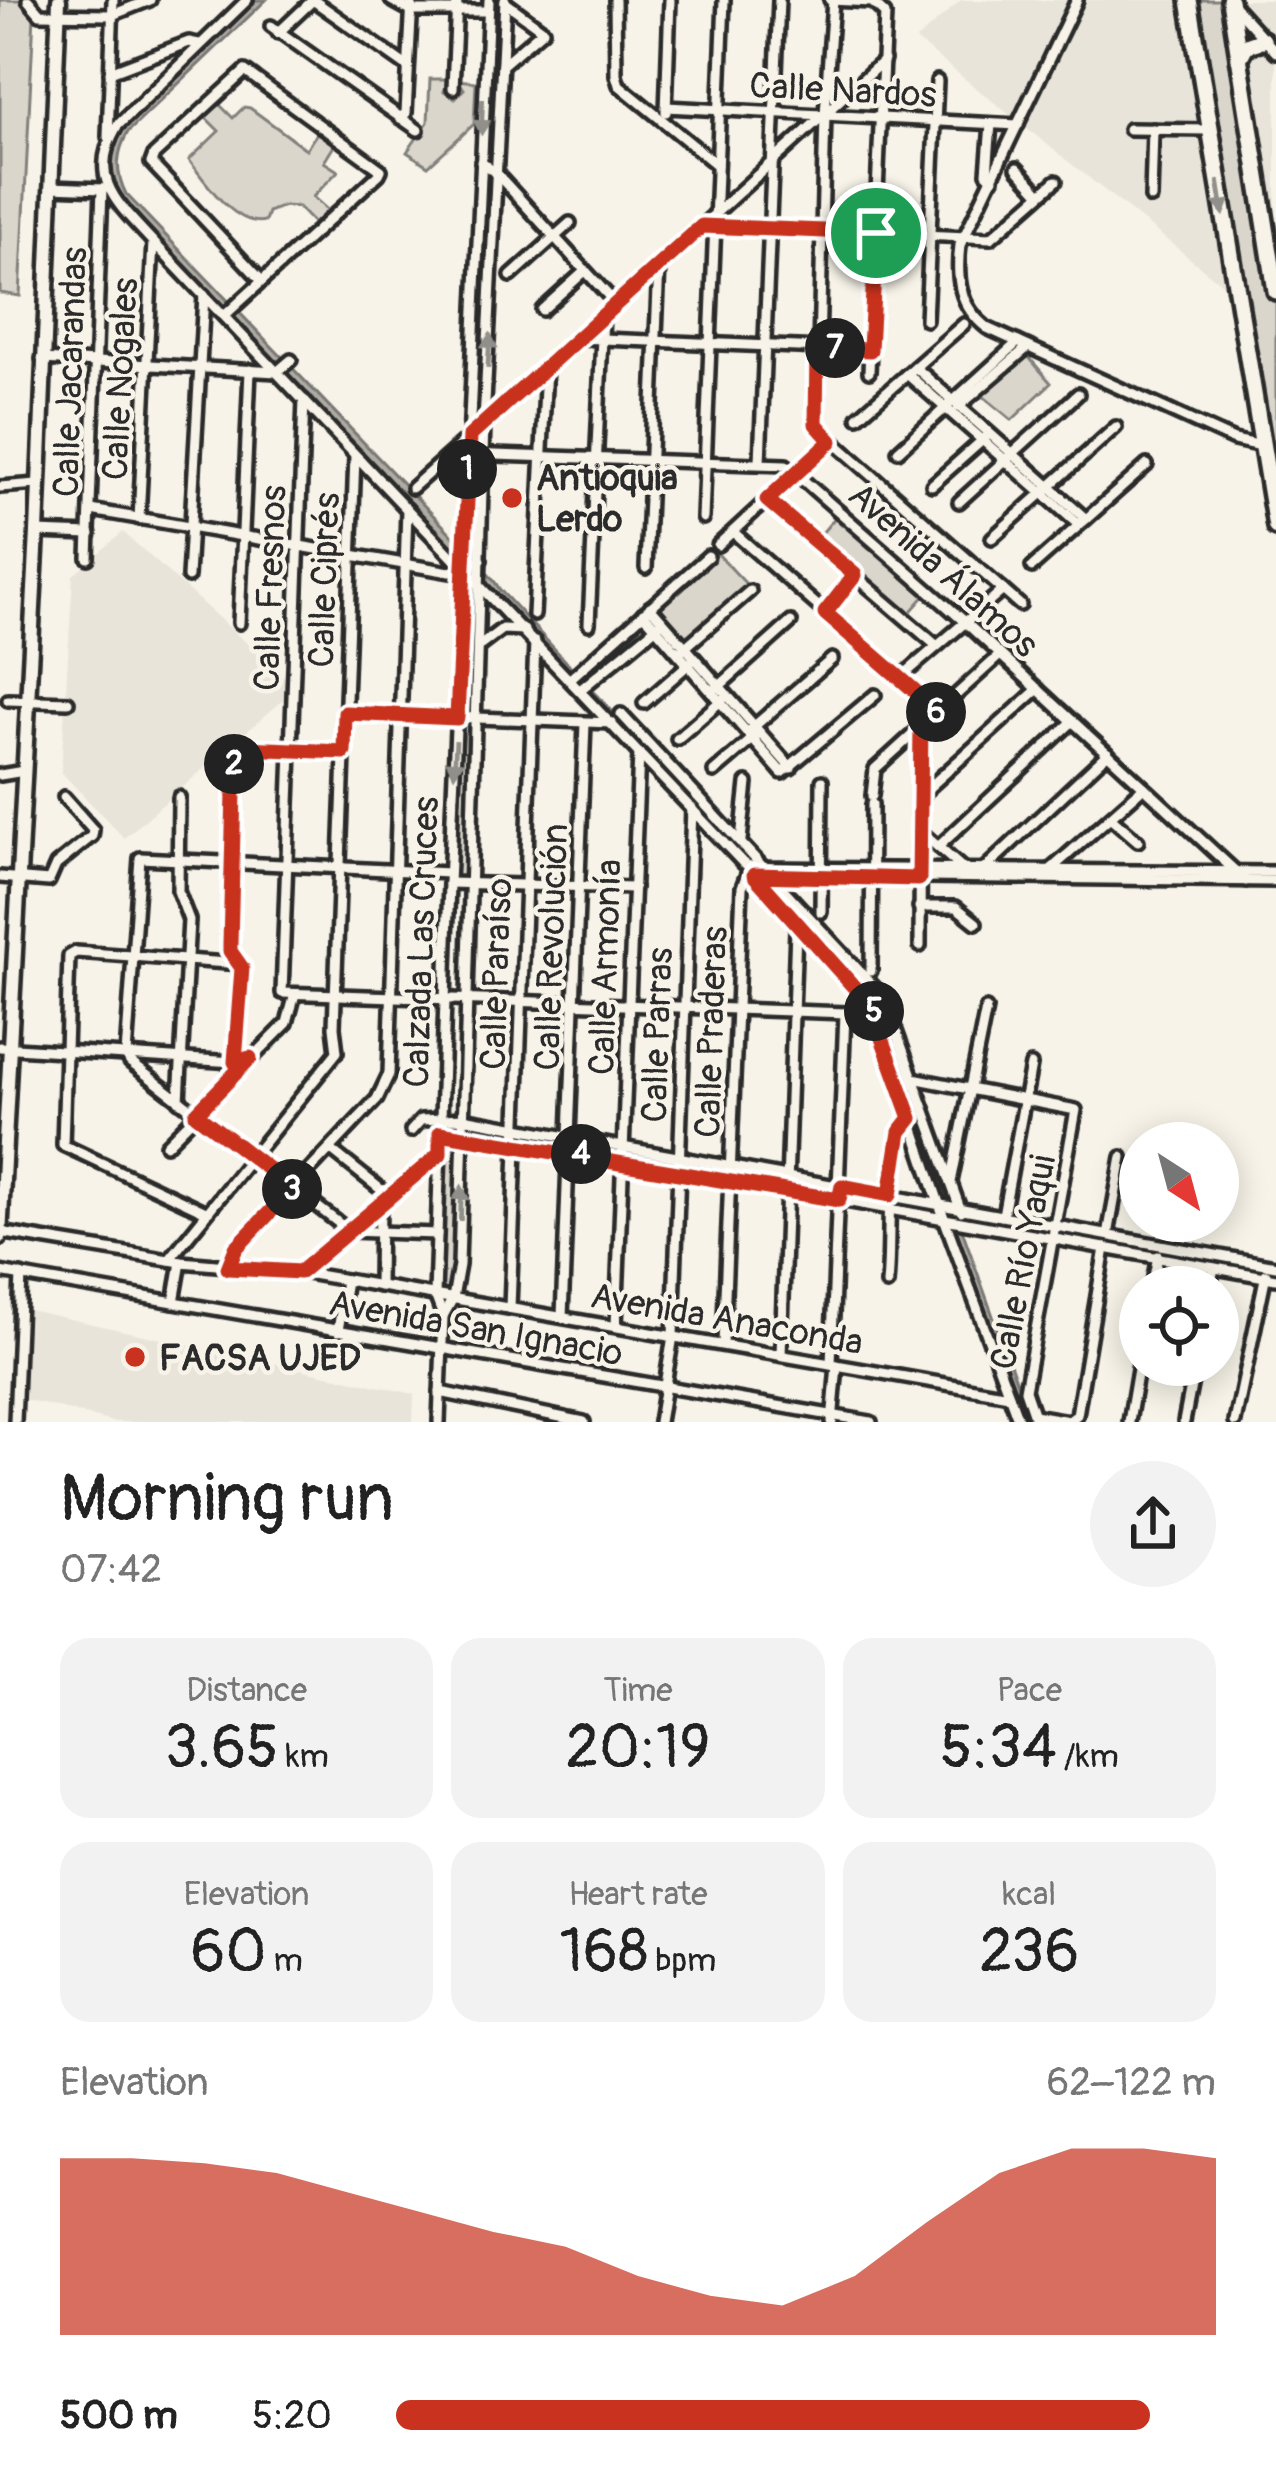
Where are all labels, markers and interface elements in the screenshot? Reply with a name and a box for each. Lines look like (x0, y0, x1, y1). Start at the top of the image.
street label: Calle Nardos (748, 63, 938, 118)
one-way arrow (473, 99, 492, 137)
one-way arrow (1213, 180, 1231, 218)
pin (825, 182, 927, 284)
icon: arrive (843, 200, 909, 266)
street label: Calle Jacarandas (44, 246, 97, 498)
street label: Calle Nogales (93, 277, 148, 481)
pin: 7 (805, 318, 865, 378)
text: 7 (826, 327, 844, 368)
one-way arrow (480, 332, 499, 369)
pin: 1 (437, 439, 497, 499)
text: 1 (461, 448, 473, 489)
place label: Antioquia Lerdo (536, 456, 678, 542)
street label: Avenida Álamos (839, 473, 1047, 667)
street label: Calle Fresnos (244, 484, 297, 692)
marker: Antioquia Lerdo (499, 485, 525, 511)
street label: Calle Ciprés (299, 492, 350, 668)
pin: 6 (906, 682, 966, 742)
text: 6 (926, 691, 946, 732)
pin: 2 (204, 734, 264, 794)
one-way arrow (445, 740, 464, 778)
text: 2 (225, 743, 243, 784)
street label: Calzada Las Cruces (394, 796, 449, 1088)
street label: Calle Revolución (525, 823, 578, 1071)
street label: Calle Armonía (579, 858, 632, 1076)
street label: Calle Paraíso (471, 877, 522, 1071)
street label: Calle Praderas (685, 925, 738, 1139)
street label: Calle Parras (632, 947, 683, 1123)
pin: 5 (844, 981, 904, 1041)
text: 5 (865, 990, 883, 1031)
north arrow (1119, 1122, 1239, 1242)
map controls (1119, 1122, 1239, 1386)
pin: 4 (551, 1124, 611, 1184)
text: 4 (571, 1133, 591, 1174)
street label: Calle Río Yaqui (981, 1151, 1066, 1373)
pin: 3 (262, 1159, 322, 1219)
text: 3 (283, 1168, 301, 1209)
one-way arrow (452, 1183, 471, 1221)
button: locate (1119, 1266, 1239, 1386)
street label: Avenida Anaconda (587, 1273, 867, 1366)
street label: Avenida San Ignacio (325, 1280, 626, 1376)
place label: FACSA UJED (159, 1336, 361, 1381)
marker: FACSA UJED (122, 1344, 148, 1370)
text: Morning run (60, 1458, 394, 1541)
button: share (1090, 1461, 1216, 1587)
text: 07:42 (60, 1545, 162, 1594)
text: Distance (186, 1670, 307, 1711)
text: Time (604, 1670, 672, 1711)
text: Pace (997, 1670, 1062, 1711)
text: 3.65 (165, 1711, 279, 1786)
text: 20:19 (566, 1711, 710, 1786)
text: 5:34 (940, 1711, 1057, 1786)
text: km (279, 1736, 329, 1777)
text: /km (1057, 1736, 1119, 1777)
text: Elevation (184, 1874, 310, 1915)
text: Heart rate (568, 1874, 708, 1915)
text: kcal (1002, 1874, 1056, 1915)
text: 60 (190, 1915, 266, 1990)
text: 168 (560, 1915, 648, 1990)
text: 236 (979, 1915, 1079, 1990)
text: m (266, 1940, 303, 1981)
text: bpm (648, 1940, 716, 1981)
text: Elevation (60, 2058, 209, 2107)
text: 62–122 m (1047, 2058, 1216, 2107)
text: 500 m (60, 2391, 178, 2440)
text: 5:20 (252, 2391, 332, 2440)

